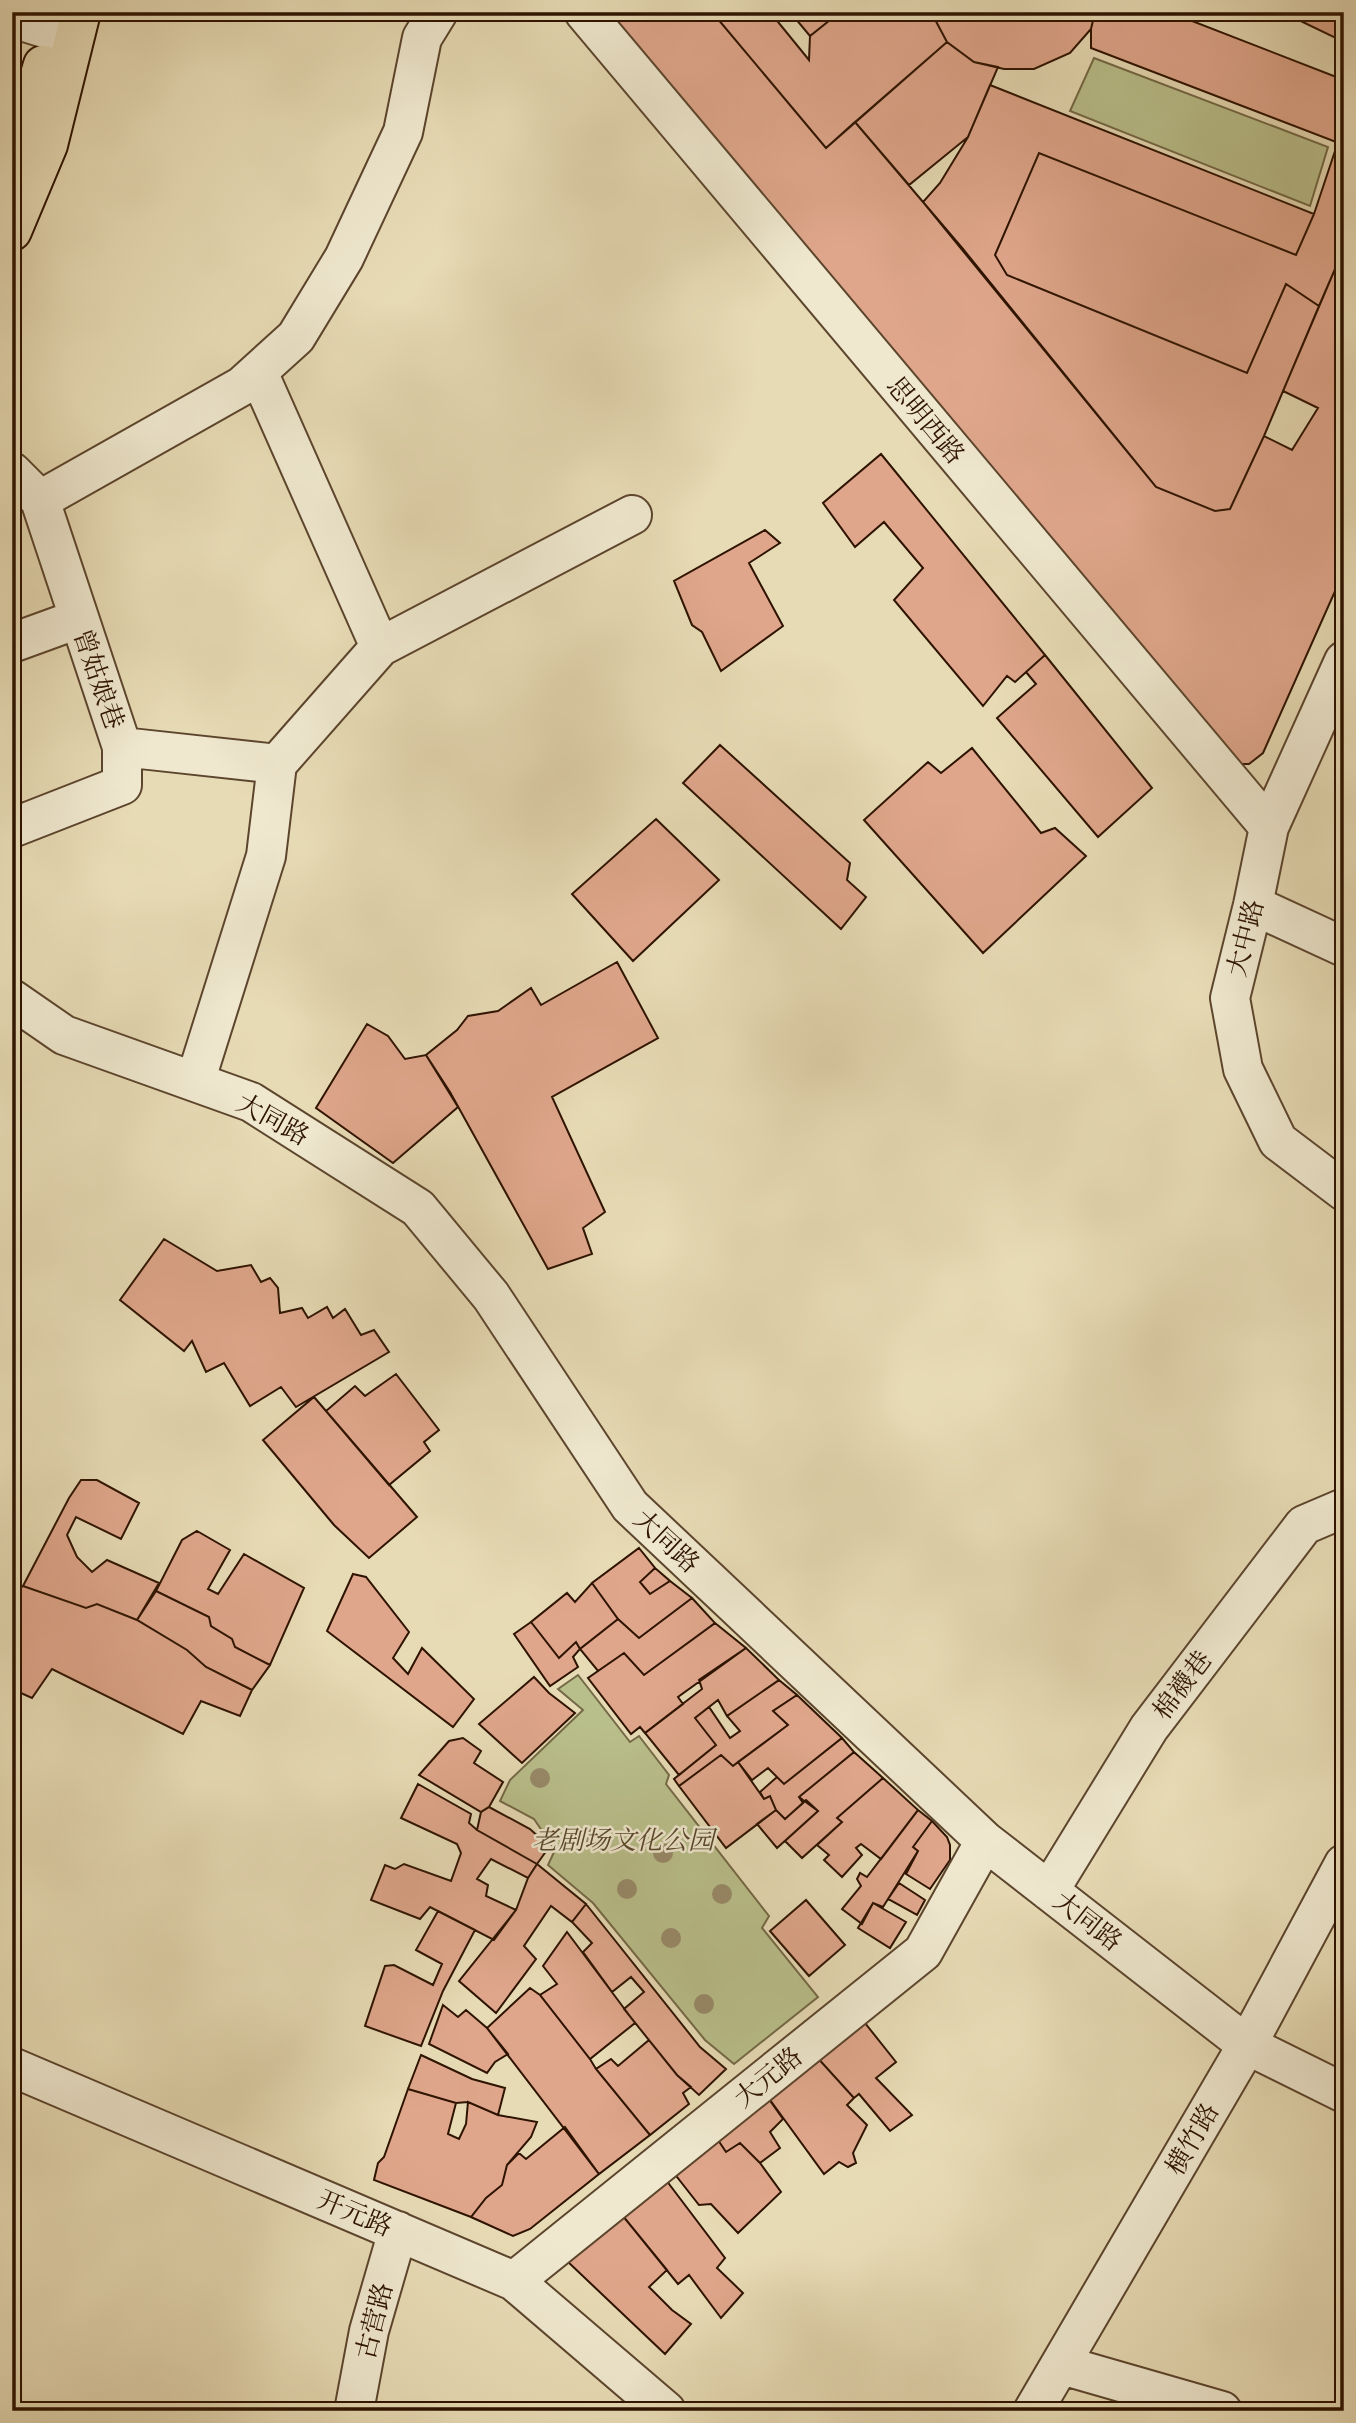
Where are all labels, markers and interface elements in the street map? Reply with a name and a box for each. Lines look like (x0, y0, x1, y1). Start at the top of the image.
street label: 思明西路 (880, 371, 971, 471)
street label: 曾姑娘巷 (66, 625, 130, 734)
street label: 大中路 (1221, 897, 1271, 980)
street label: 大同路 (231, 1087, 314, 1153)
street label: 大同路 (627, 1503, 706, 1580)
street label: 棉襪巷 (1147, 1645, 1219, 1726)
park label: 老剧场文化公园 (532, 1825, 718, 1857)
street label: 大同路 (1047, 1885, 1128, 1958)
street label: 大元路 (728, 2041, 809, 2115)
street label: 横竹路 (1160, 2098, 1226, 2181)
street label: 开元路 (312, 2184, 397, 2244)
street label: 古营路 (350, 2280, 400, 2363)

